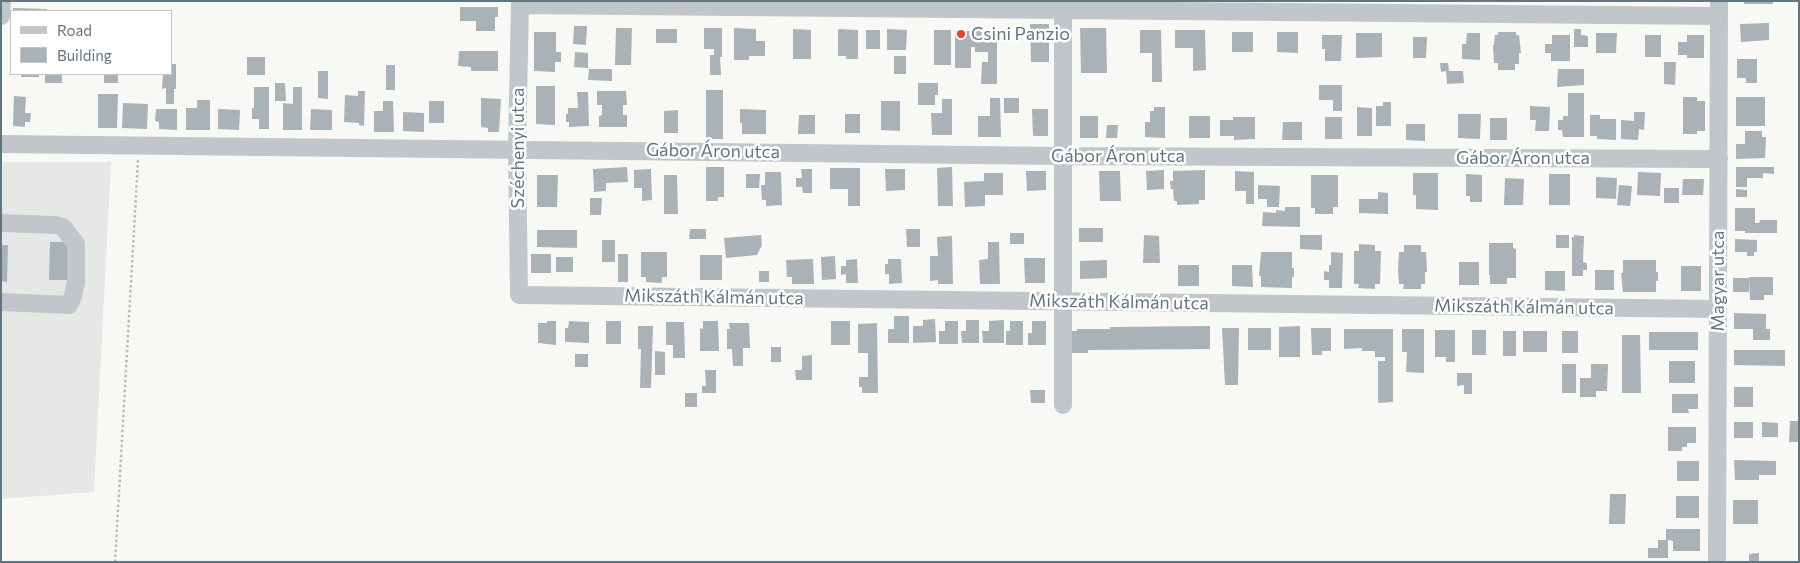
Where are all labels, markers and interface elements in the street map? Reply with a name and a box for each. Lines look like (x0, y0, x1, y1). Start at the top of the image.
legend (10, 10, 172, 75)
text: Road (57, 21, 92, 39)
place label: Csini Panzio (971, 23, 1070, 45)
marker: Csini Panzio (955, 28, 967, 40)
text: Building (57, 46, 112, 64)
street label: Széchenyi utca (507, 88, 529, 208)
street label: Gábor Áron utca (646, 139, 780, 163)
street label: Gábor Áron utca (1051, 145, 1185, 167)
street label: Gábor Áron utca (1456, 147, 1590, 169)
street label: Magyar utca (1707, 230, 1729, 332)
street label: Mikszáth Kálmán utca (624, 285, 804, 309)
street label: Mikszáth Kálmán utca (1029, 290, 1209, 314)
street label: Mikszáth Kálmán utca (1434, 295, 1614, 319)

